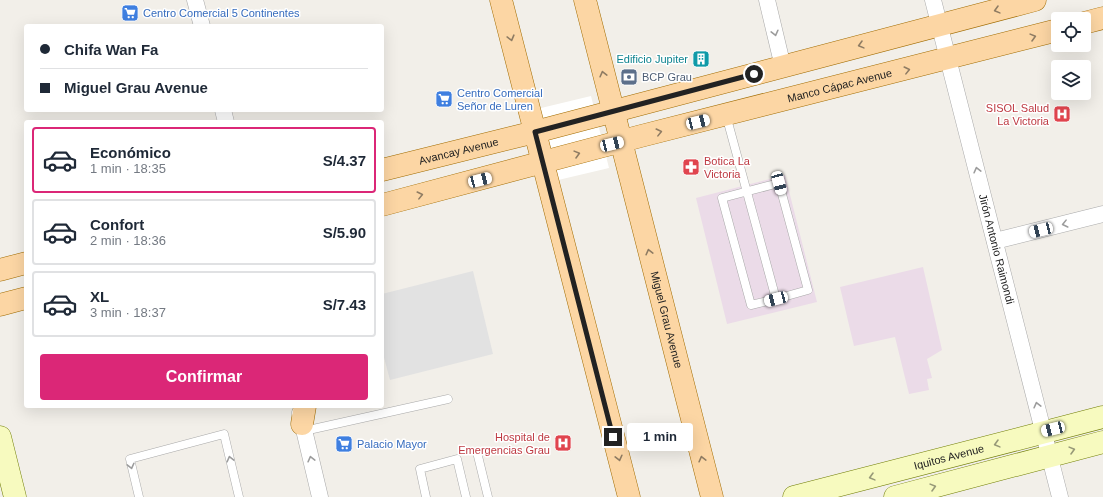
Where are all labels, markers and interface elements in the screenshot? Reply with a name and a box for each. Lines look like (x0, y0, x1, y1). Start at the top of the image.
supermarket icon: Centro Comercial 5 Continentes (120, 3, 140, 23)
one-way arrow (994, 5, 1001, 14)
place label: Centro Comercial 5 Continentes (143, 7, 300, 19)
map controls (1051, 12, 1091, 100)
button: locate (1051, 12, 1091, 52)
one-way arrow (770, 29, 779, 36)
one-way arrow (1029, 33, 1036, 42)
one-way arrow (506, 34, 515, 41)
text: Chifa Wan Fa (64, 41, 158, 58)
one-way arrow (858, 41, 865, 49)
building icon: Edificio Jupiter (691, 49, 711, 69)
place label: Edificio Jupiter (616, 53, 688, 65)
button: layers (1051, 60, 1091, 100)
route start (745, 65, 763, 83)
street label: Manco Cápac Avenue (786, 66, 893, 105)
one-way arrow (904, 66, 910, 74)
bank icon: BCP Grau (619, 67, 639, 87)
one-way arrow (600, 70, 608, 77)
place label: BCP Grau (642, 71, 692, 83)
text: Miguel Grau Avenue (64, 79, 208, 96)
place label: Centro Comercial Señor de Luren (457, 87, 543, 112)
supermarket icon: Centro Comercial Señor de Luren (434, 89, 454, 109)
place label: SISOL Salud La Victoria (986, 102, 1050, 127)
hospital icon: SISOL Salud La Victoria (1052, 104, 1072, 124)
car (685, 113, 711, 131)
one-way arrow (655, 128, 662, 137)
street label: Avancay Avenue (418, 135, 500, 167)
car (599, 135, 625, 153)
icon: car (42, 142, 78, 178)
text: Económico (90, 144, 171, 161)
one-way arrow (573, 150, 580, 158)
text: S/4.37 (323, 152, 366, 169)
place label: Botica La Victoria (704, 155, 751, 180)
pharmacy icon: Botica La Victoria (681, 157, 701, 177)
text: 1 min · 18:35 (90, 161, 166, 176)
one-way arrow (973, 167, 982, 174)
car (770, 170, 788, 196)
car (467, 171, 493, 189)
one-way arrow (417, 192, 423, 200)
street label: Jirón Antonio Raimondi (977, 193, 1016, 305)
icon: car (42, 214, 78, 250)
text: Confort (90, 216, 144, 233)
one-way arrow (1062, 219, 1069, 228)
car (1028, 221, 1054, 239)
text: S/5.90 (323, 224, 366, 241)
text: 2 min · 18:36 (90, 233, 166, 248)
one-way arrow (645, 249, 654, 256)
street label: Miguel Grau Avenue (649, 270, 685, 369)
icon: car (42, 286, 78, 322)
text: XL (90, 288, 109, 305)
car (763, 290, 789, 308)
text: S/7.43 (323, 296, 366, 313)
text: 3 min · 18:37 (90, 305, 166, 320)
button: Confirmar (40, 354, 368, 400)
one-way arrow (1033, 402, 1042, 409)
car (1040, 420, 1066, 438)
callout: 1 min (627, 423, 693, 451)
route end (604, 428, 622, 446)
text: 1 min (643, 429, 677, 444)
place label: Hospital de Emergencias Grau (458, 431, 550, 456)
hospital icon: Hospital de Emergencias Grau (553, 433, 573, 453)
supermarket icon: Palacio Mayor (334, 434, 354, 454)
place label: Palacio Mayor (357, 438, 427, 450)
one-way arrow (994, 439, 1001, 448)
street label: Iquitos Avenue (913, 442, 985, 472)
one-way arrow (1068, 446, 1075, 455)
one-way arrow (614, 455, 622, 461)
one-way arrow (226, 456, 234, 462)
one-way arrow (307, 456, 315, 462)
one-way arrow (698, 456, 707, 463)
one-way arrow (127, 463, 135, 470)
one-way arrow (868, 472, 875, 480)
one-way arrow (929, 483, 936, 492)

